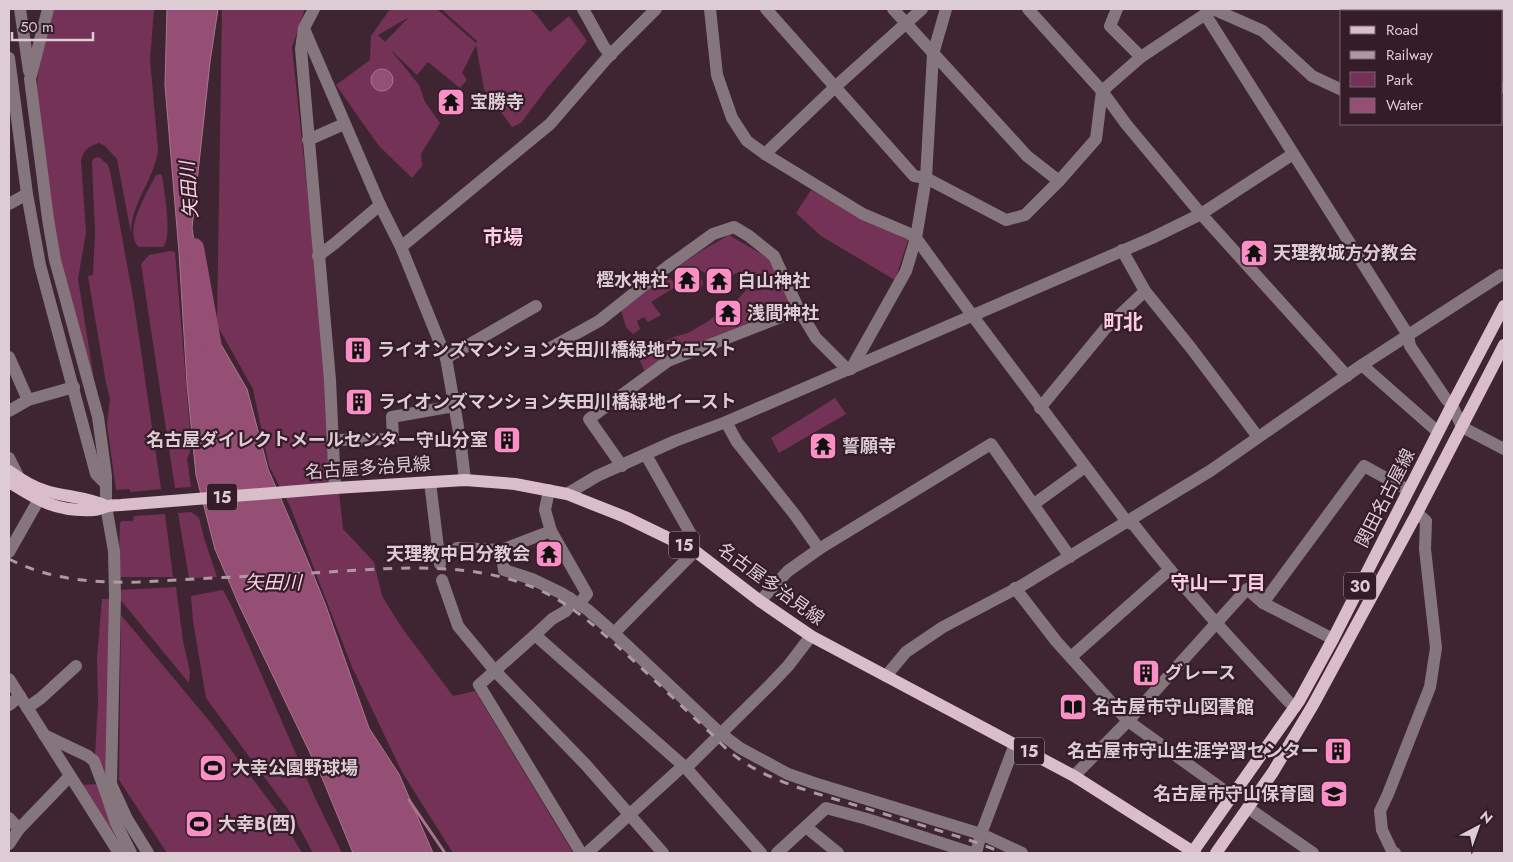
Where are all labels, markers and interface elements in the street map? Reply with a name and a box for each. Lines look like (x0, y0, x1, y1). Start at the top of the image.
scale bar (12, 10, 94, 42)
legend (1340, 10, 1503, 125)
text: 50 m (20, 16, 54, 38)
text: Road (1386, 19, 1418, 41)
text: Railway (1386, 44, 1433, 66)
text: Park (1386, 69, 1413, 91)
temple icon: 宝勝寺 (436, 87, 466, 117)
place label: 宝勝寺 (470, 89, 524, 115)
text: Water (1386, 94, 1424, 116)
water label: 矢田川 (173, 159, 204, 219)
district label: 市場 (483, 223, 523, 252)
temple icon: 天理教城方分教会 (1239, 238, 1269, 268)
place label: 天理教城方分教会 (1273, 240, 1417, 266)
temple icon: 樫水神社 (672, 265, 702, 295)
temple icon: 白山神社 (704, 266, 734, 296)
place label: 樫水神社 (596, 267, 668, 293)
place label: 白山神社 (738, 268, 810, 294)
temple icon: 浅間神社 (713, 298, 743, 328)
place label: 浅間神社 (747, 300, 819, 326)
district label: 町北 (1103, 308, 1143, 337)
building icon: ライオンズマンション矢田川橋緑地ウエスト (343, 335, 373, 365)
place label: ライオンズマンション矢田川橋緑地ウエスト (377, 337, 737, 363)
building icon: ライオンズマンション矢田川橋緑地イースト (344, 387, 374, 417)
place label: ライオンズマンション矢田川橋緑地イースト (378, 389, 737, 415)
building icon: 名古屋ダイレクトメールセンター守山分室 (492, 425, 522, 455)
place label: 名古屋ダイレクトメールセンター守山分室 (146, 427, 488, 453)
temple icon: 誓願寺 (808, 431, 838, 461)
place label: 誓願寺 (842, 433, 896, 459)
street label: 関田名古屋線 (1349, 444, 1421, 552)
street label: 名古屋多治見線 (304, 451, 432, 485)
road number: 15 (207, 484, 237, 511)
road number: 15 (669, 532, 699, 558)
street label: 名古屋多治見線 (712, 536, 830, 632)
temple icon: 天理教中日分教会 (534, 539, 564, 569)
place label: 天理教中日分教会 (386, 541, 530, 567)
water label: 矢田川 (244, 569, 303, 596)
district label: 守山一丁目 (1170, 569, 1266, 596)
road number: 30 (1344, 572, 1376, 600)
building icon: グレース (1131, 658, 1161, 688)
place label: グレース (1165, 660, 1236, 686)
library icon: 名古屋市守山図書館 (1058, 692, 1088, 722)
place label: 名古屋市守山図書館 (1092, 694, 1254, 720)
building icon: 名古屋市守山生涯学習センター (1323, 736, 1353, 766)
road number: 15 (1014, 738, 1044, 764)
place label: 名古屋市守山生涯学習センター (1067, 738, 1319, 764)
sports icon: 大幸公園野球場 (198, 753, 228, 783)
place label: 大幸公園野球場 (232, 755, 358, 781)
school or university icon: 名古屋市守山保育園 (1319, 779, 1349, 809)
place label: 名古屋市守山保育園 (1153, 781, 1315, 807)
north arrow (1453, 802, 1503, 852)
text: N (1476, 806, 1497, 828)
sports icon: 大幸B(西) (184, 809, 214, 839)
place label: 大幸B(西) (218, 811, 296, 837)

